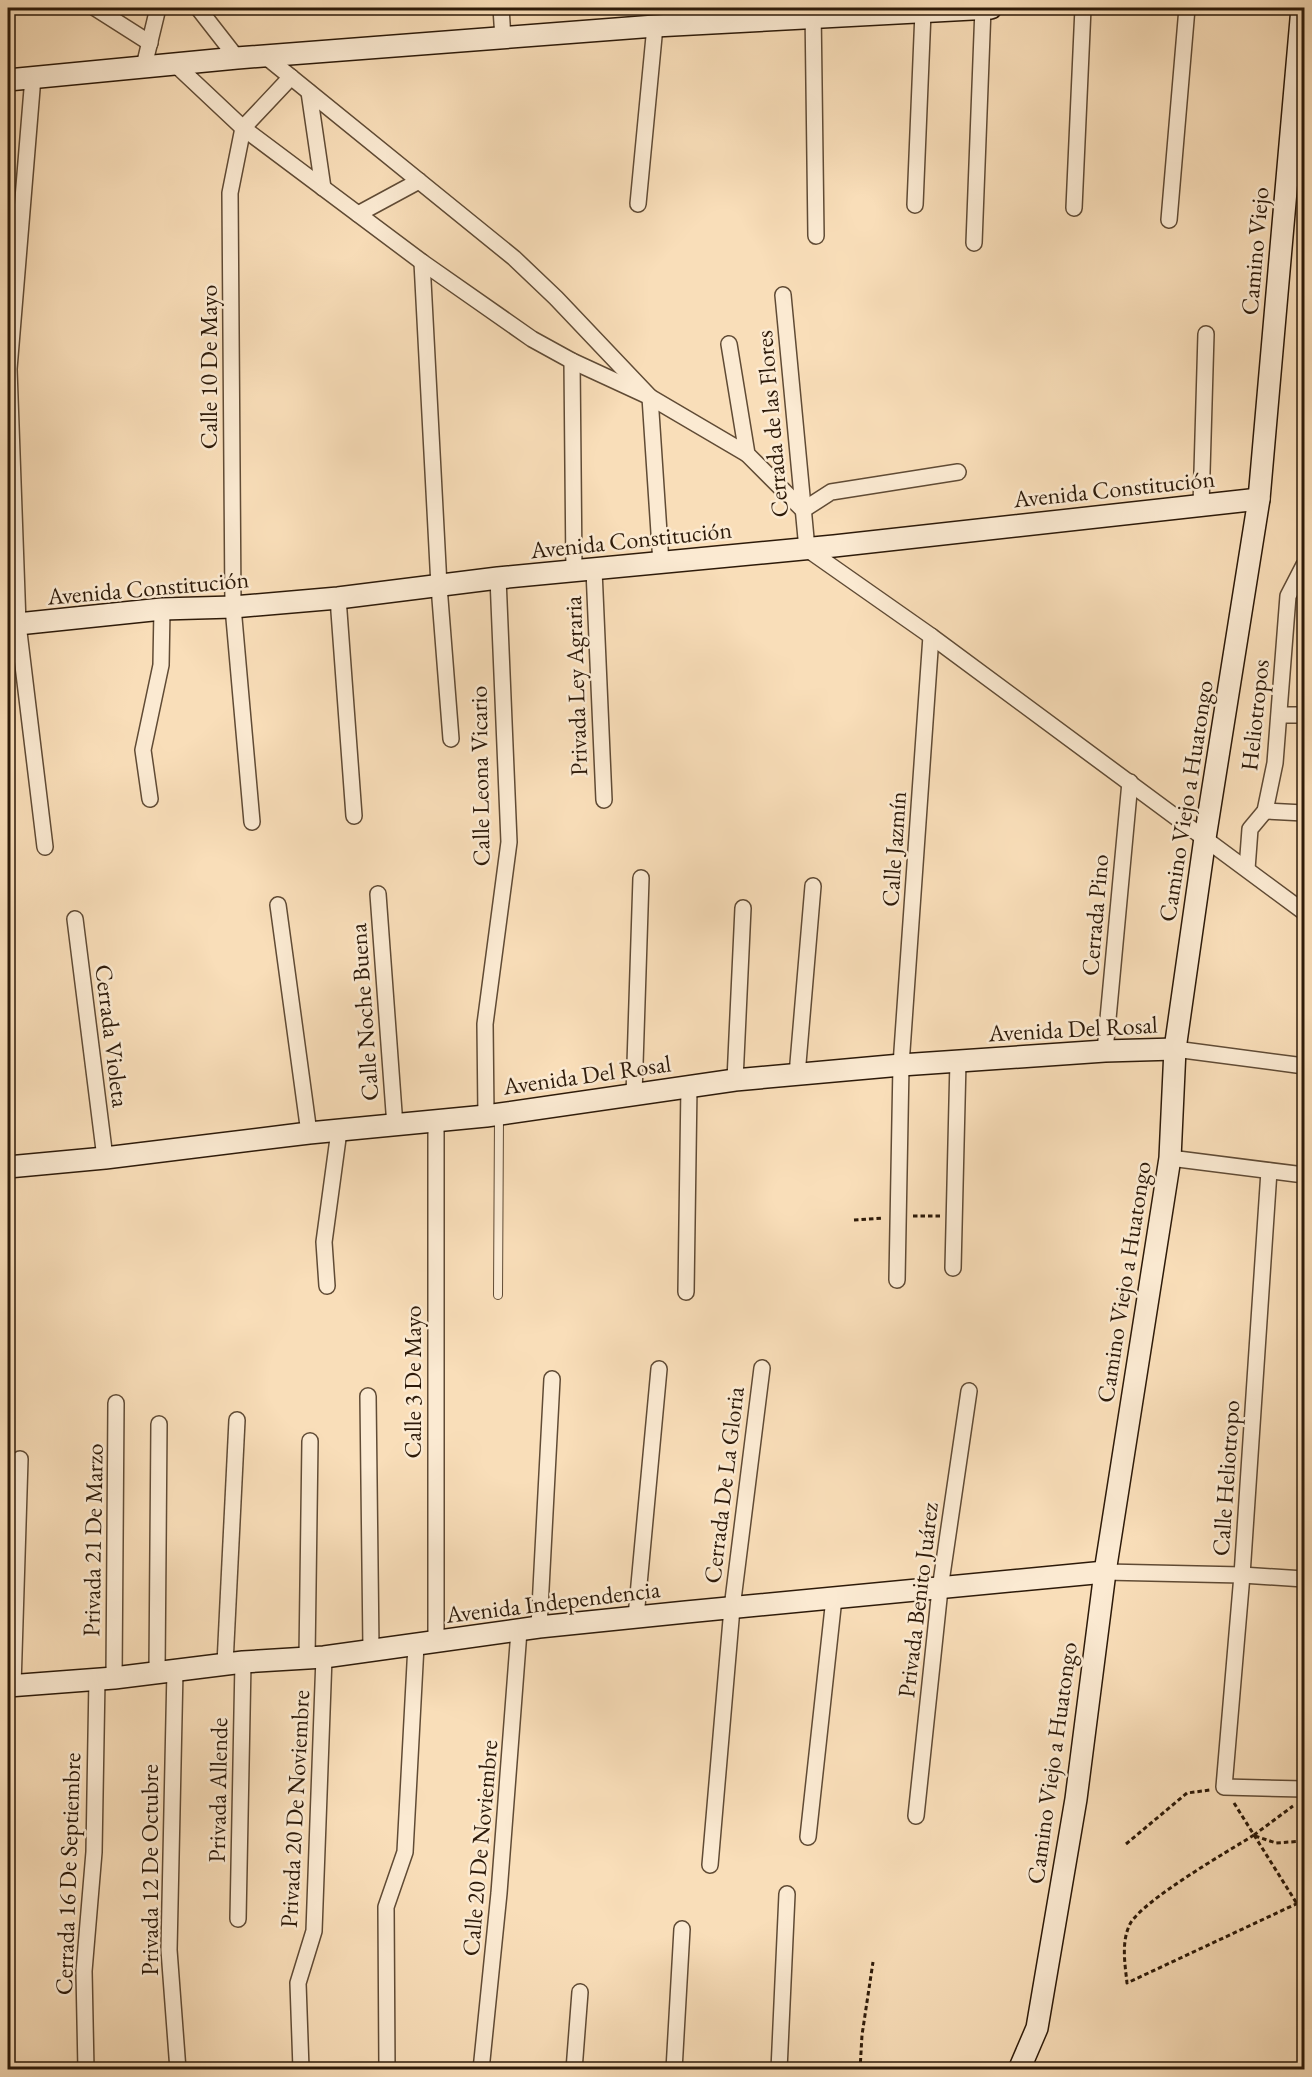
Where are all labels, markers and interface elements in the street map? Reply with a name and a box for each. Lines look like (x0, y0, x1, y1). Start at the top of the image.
street label: Camino Viejo (1233, 185, 1276, 316)
street label: Calle 10 De Mayo (193, 285, 224, 449)
street label: Cerrada de las Flores (748, 329, 795, 519)
street label: Avenida Constitución (1011, 462, 1217, 515)
street label: Avenida Constitución (528, 513, 734, 566)
street label: Avenida Constitución (45, 563, 250, 612)
street label: Privada Ley Agraria (557, 595, 594, 777)
street label: Heliotropos (1233, 658, 1276, 772)
street label: Camino Viejo a Huatongo (1151, 678, 1220, 924)
street label: Calle Leona Vicario (462, 685, 497, 867)
street label: Calle Jazmín (874, 790, 913, 908)
street label: Cerrada Pino (1074, 853, 1115, 977)
street label: Calle Noche Buena (342, 922, 385, 1102)
street label: Cerrada Violeta (88, 963, 137, 1110)
street label: Avenida Del Rosal (987, 1009, 1159, 1048)
street label: Avenida Del Rosal (500, 1047, 673, 1102)
street label: Camino Viejo a Huatongo (1089, 1159, 1158, 1405)
street label: Calle 3 De Mayo (397, 1305, 428, 1459)
street label: Cerrada De La Gloria (696, 1384, 751, 1585)
street label: Calle Heliotropo (1205, 1399, 1246, 1557)
street label: Privada 21 De Marzo (75, 1443, 110, 1637)
street label: Privada Benito Juárez (890, 1501, 945, 1699)
street label: Avenida Independencia (443, 1573, 662, 1630)
street label: Camino Viejo a Huatongo (1019, 1640, 1084, 1886)
street label: Privada 20 De Noviembre (273, 1689, 316, 1929)
street label: Privada Allende (201, 1717, 234, 1863)
street label: Calle 20 De Noviembre (455, 1738, 504, 1957)
street label: Cerrada 16 De Septiembre (48, 1752, 87, 1996)
street label: Privada 12 De Octubre (134, 1764, 165, 1976)

